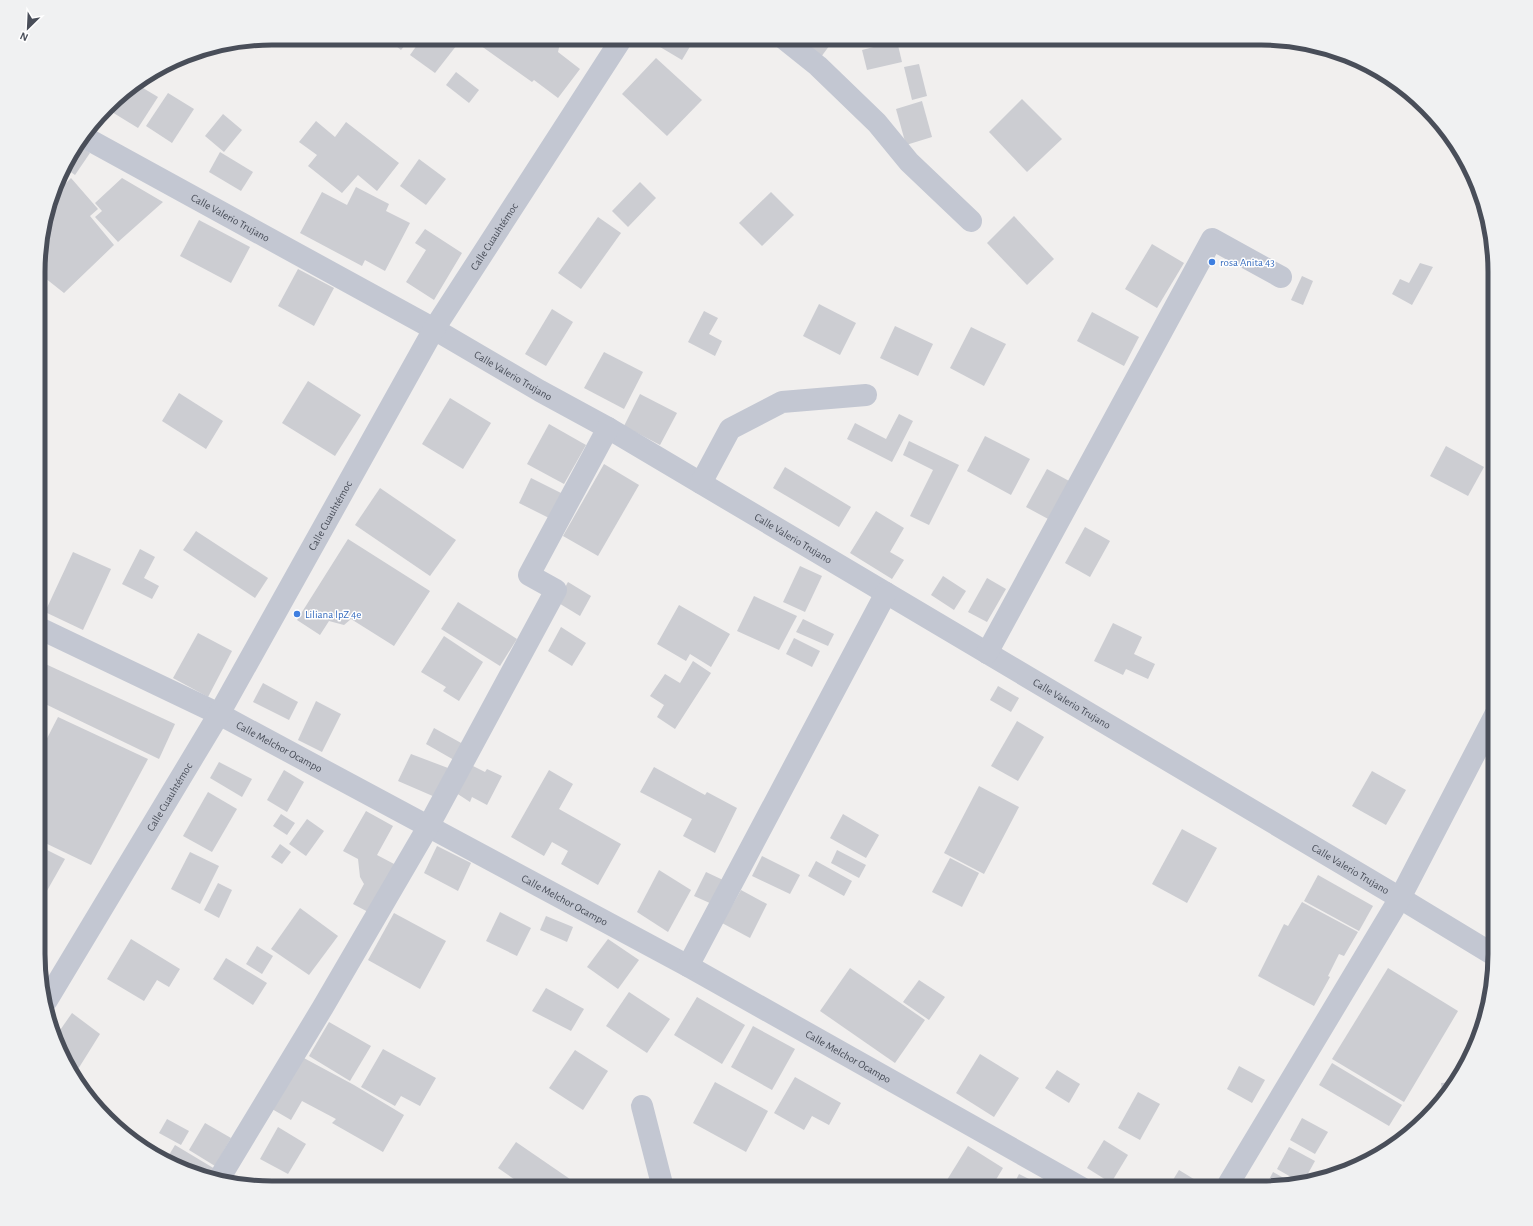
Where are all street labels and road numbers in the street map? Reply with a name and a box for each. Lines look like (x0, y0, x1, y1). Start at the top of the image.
street label: Calle Valerio Trujano (189, 191, 272, 243)
street label: Calle Cuauhtémoc (468, 200, 520, 272)
street label: Calle Valerio Trujano (472, 348, 554, 402)
street label: Calle Cuauhtémoc (306, 478, 354, 552)
street label: Calle Valerio Trujano (753, 511, 834, 565)
street label: Calle Valerio Trujano (1031, 676, 1113, 731)
street label: Calle Melchor Ocampo (234, 719, 324, 774)
street label: Calle Cuauhtémoc (144, 760, 194, 833)
street label: Calle Valerio Trujano (1310, 842, 1391, 896)
street label: Calle Melchor Ocampo (520, 872, 610, 927)
street label: Calle Melchor Ocampo (804, 1028, 893, 1085)

